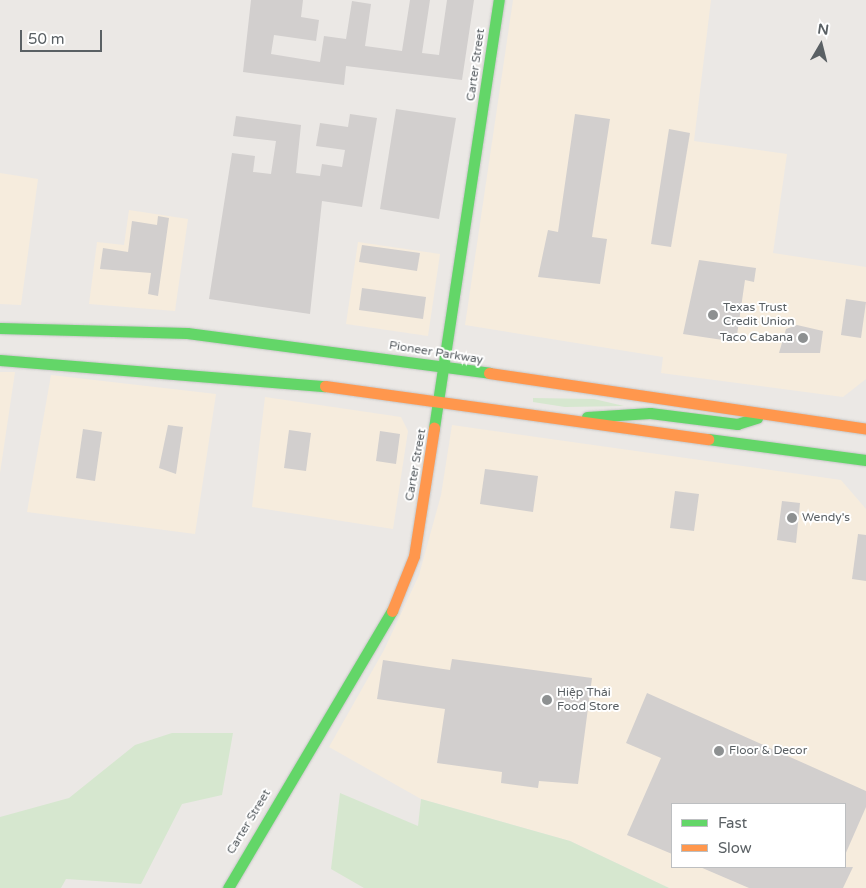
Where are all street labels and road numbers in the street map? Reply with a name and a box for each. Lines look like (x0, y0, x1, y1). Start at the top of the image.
street label: Carter Street (464, 28, 488, 102)
street label: Pioneer Parkway (388, 338, 484, 368)
street label: Carter Street (403, 428, 429, 502)
street label: Carter Street (224, 787, 274, 857)

